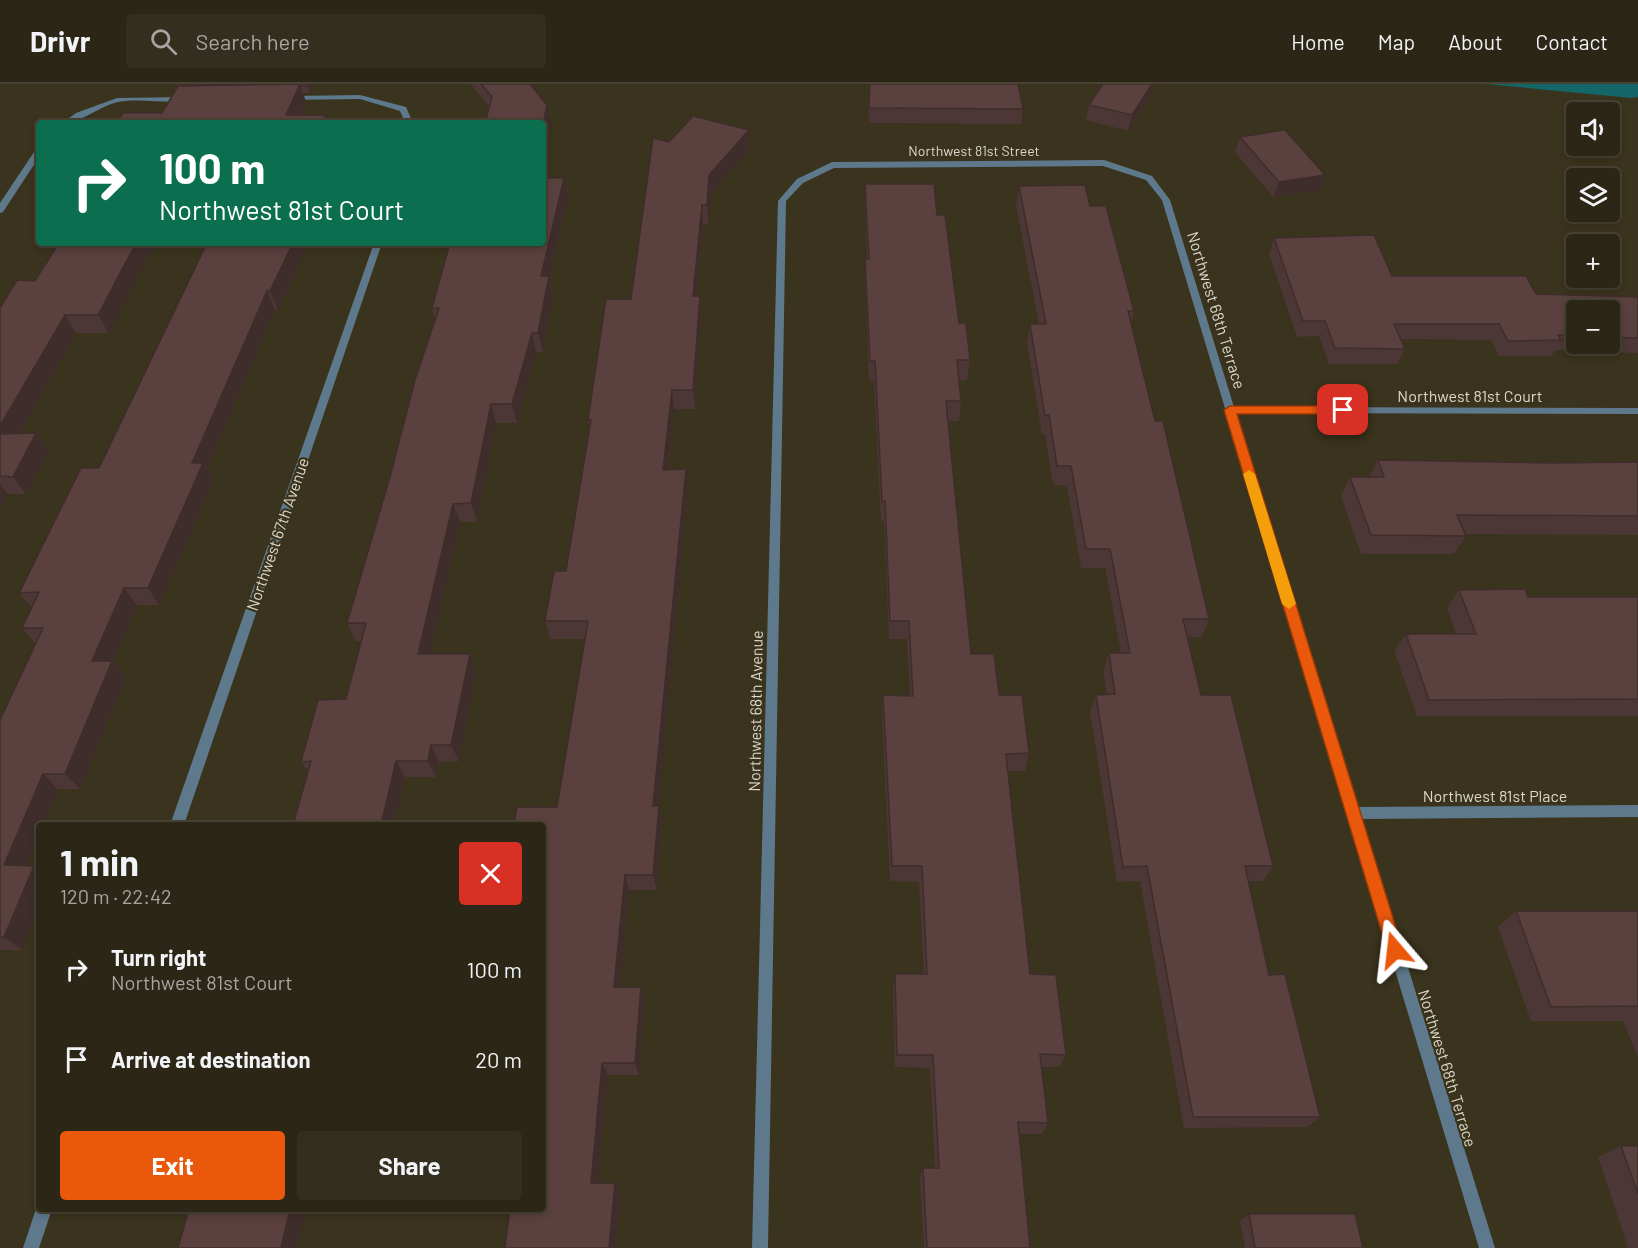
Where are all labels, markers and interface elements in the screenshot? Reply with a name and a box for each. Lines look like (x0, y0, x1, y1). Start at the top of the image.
search box (126, 14, 546, 68)
text: Drivr (30, 24, 90, 58)
icon: search (147, 25, 180, 58)
text: Search here (195, 28, 310, 54)
text: Home (1291, 29, 1345, 54)
text: Map (1378, 29, 1415, 54)
text: About (1448, 29, 1503, 54)
text: Contact (1536, 29, 1608, 54)
map controls (1566, 102, 1620, 354)
button: sound (1566, 102, 1620, 156)
text: 100 m (159, 142, 265, 192)
street label: Northwest 81st Street (908, 142, 1040, 159)
icon: right (60, 144, 138, 222)
button: layers (1566, 168, 1620, 222)
text: Northwest 81st Court (159, 193, 404, 225)
street label: Northwest 68th Terrace (1184, 229, 1250, 391)
button: + (1566, 234, 1620, 288)
button: − (1566, 300, 1620, 354)
pin (1317, 384, 1368, 435)
street label: Northwest 81st Court (1397, 386, 1543, 405)
icon: arrive (1326, 393, 1359, 426)
street label: Northwest 67th Avenue (242, 455, 312, 613)
street label: Northwest 68th Avenue (744, 630, 766, 792)
street label: Northwest 81st Place (1423, 786, 1567, 805)
text: 1 min (60, 840, 139, 883)
button: close (459, 842, 522, 905)
text: 120 m · 22:42 (60, 884, 172, 908)
position arrow (1363, 918, 1427, 982)
text: Turn right (111, 944, 206, 970)
icon: right (60, 953, 93, 986)
text: 100 m (467, 956, 522, 982)
text: Northwest 81st Court (111, 970, 293, 994)
street label: Northwest 68th Terrace (1415, 987, 1481, 1149)
icon: arrive (60, 1043, 93, 1076)
text: Arrive at destination (111, 1046, 310, 1072)
text: 20 m (475, 1046, 522, 1072)
button: Exit (60, 1131, 285, 1200)
button: Share (297, 1131, 522, 1200)

